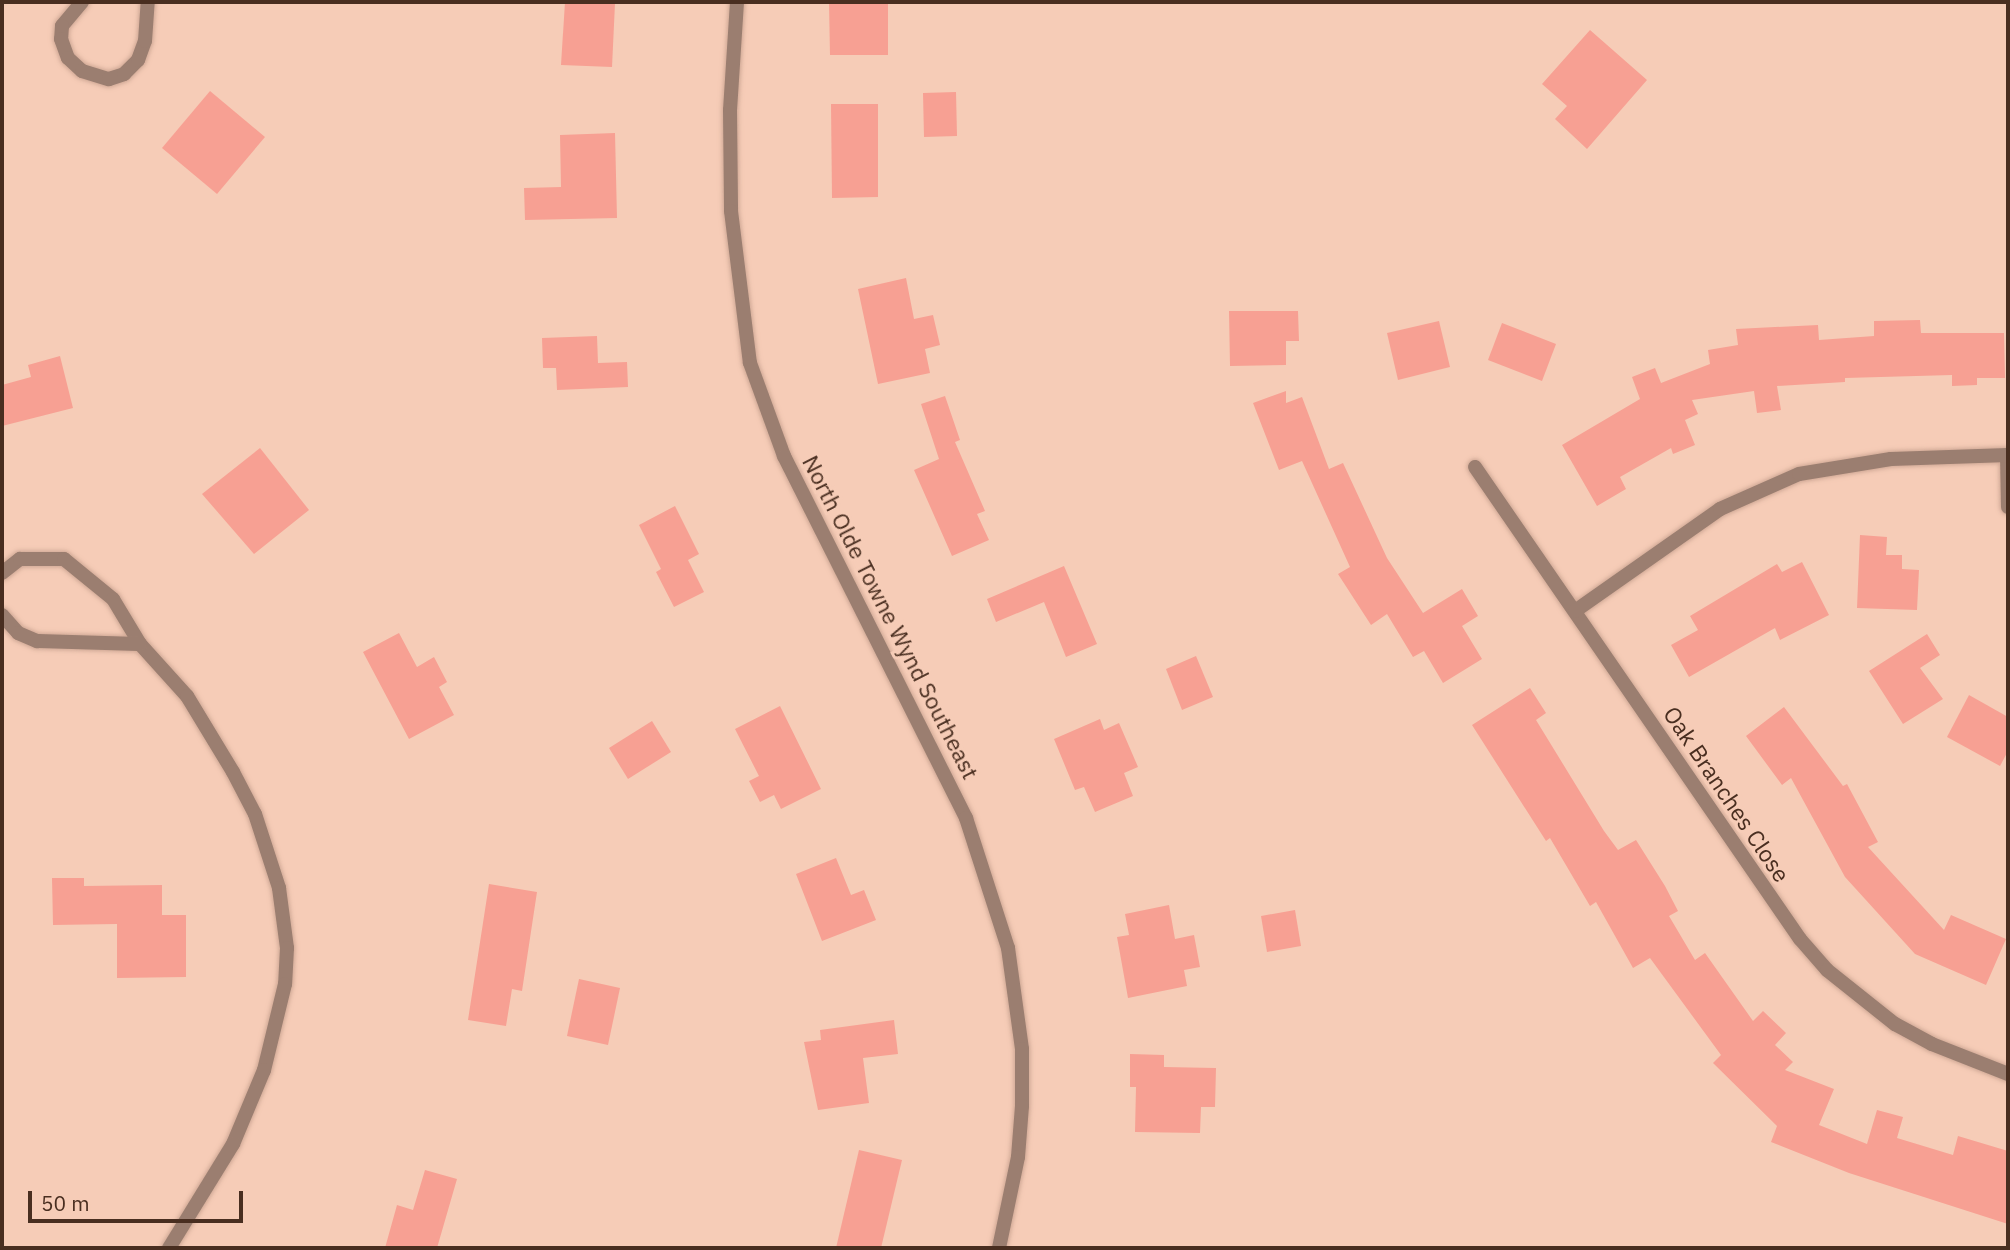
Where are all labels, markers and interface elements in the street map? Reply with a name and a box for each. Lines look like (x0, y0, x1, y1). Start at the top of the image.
street label: North Olde Towne Wynd Southeast (797, 451, 985, 783)
street label: Oak Branches Close (1658, 701, 1796, 887)
scale bar (32, 1176, 247, 1220)
text: 50 m (41, 1189, 90, 1217)

